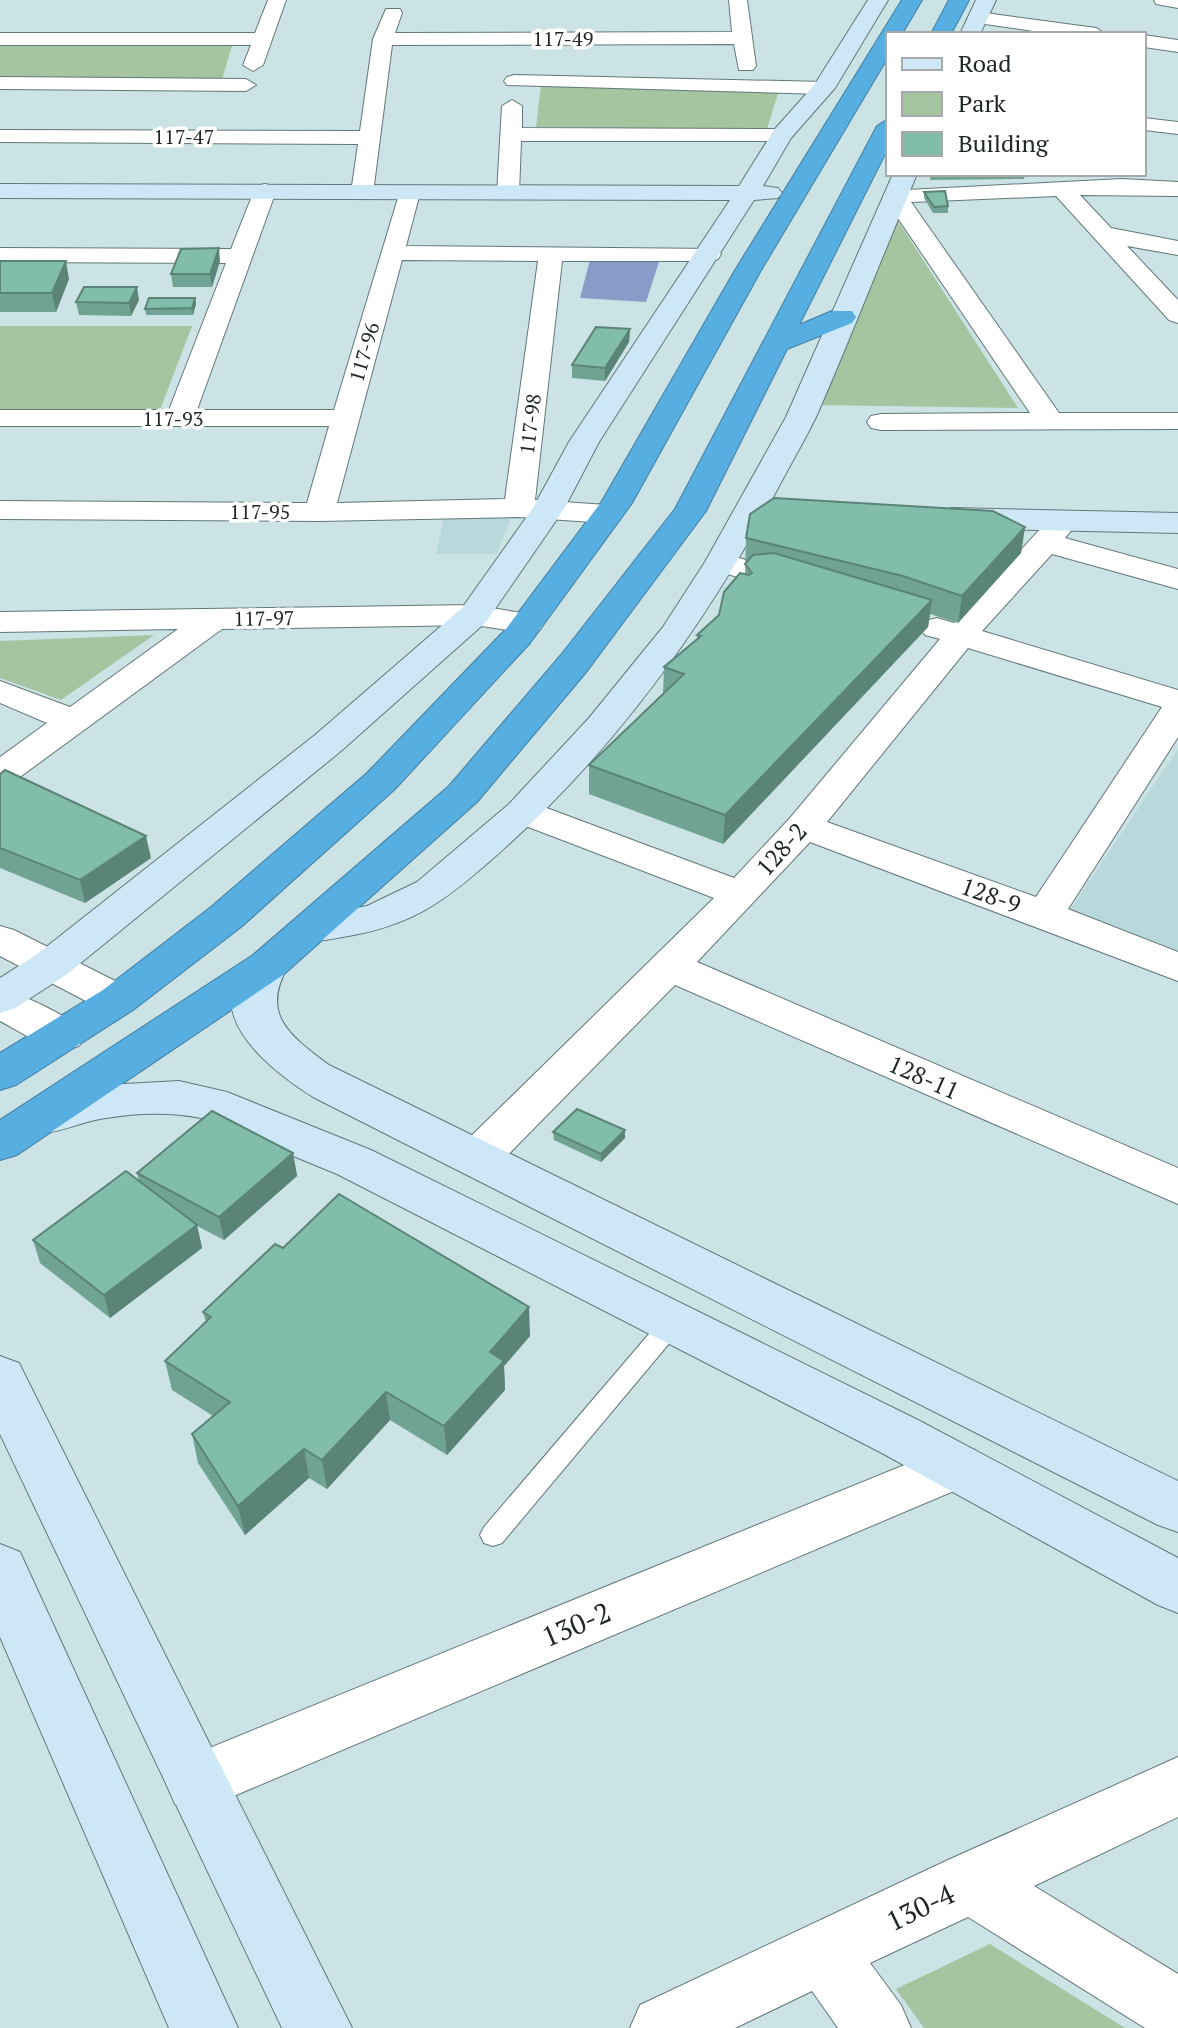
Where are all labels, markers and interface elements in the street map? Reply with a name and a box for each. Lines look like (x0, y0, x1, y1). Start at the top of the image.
street label: 117-49 (533, 25, 593, 52)
legend (886, 32, 1146, 176)
text: Road (958, 47, 1012, 79)
text: Park (958, 87, 1007, 119)
street label: 117-47 (154, 123, 214, 150)
text: Building (958, 127, 1049, 159)
street label: 117-96 (343, 319, 385, 385)
street label: 117-98 (513, 392, 547, 456)
street label: 117-93 (143, 405, 203, 432)
street label: 117-95 (230, 498, 290, 525)
street label: 117-97 (233, 604, 295, 632)
street label: 128-2 (749, 815, 813, 883)
street label: 128-9 (957, 869, 1025, 921)
street label: 128-11 (884, 1047, 964, 1107)
street label: 130-2 (536, 1593, 616, 1655)
street label: 130-4 (880, 1875, 960, 1939)

